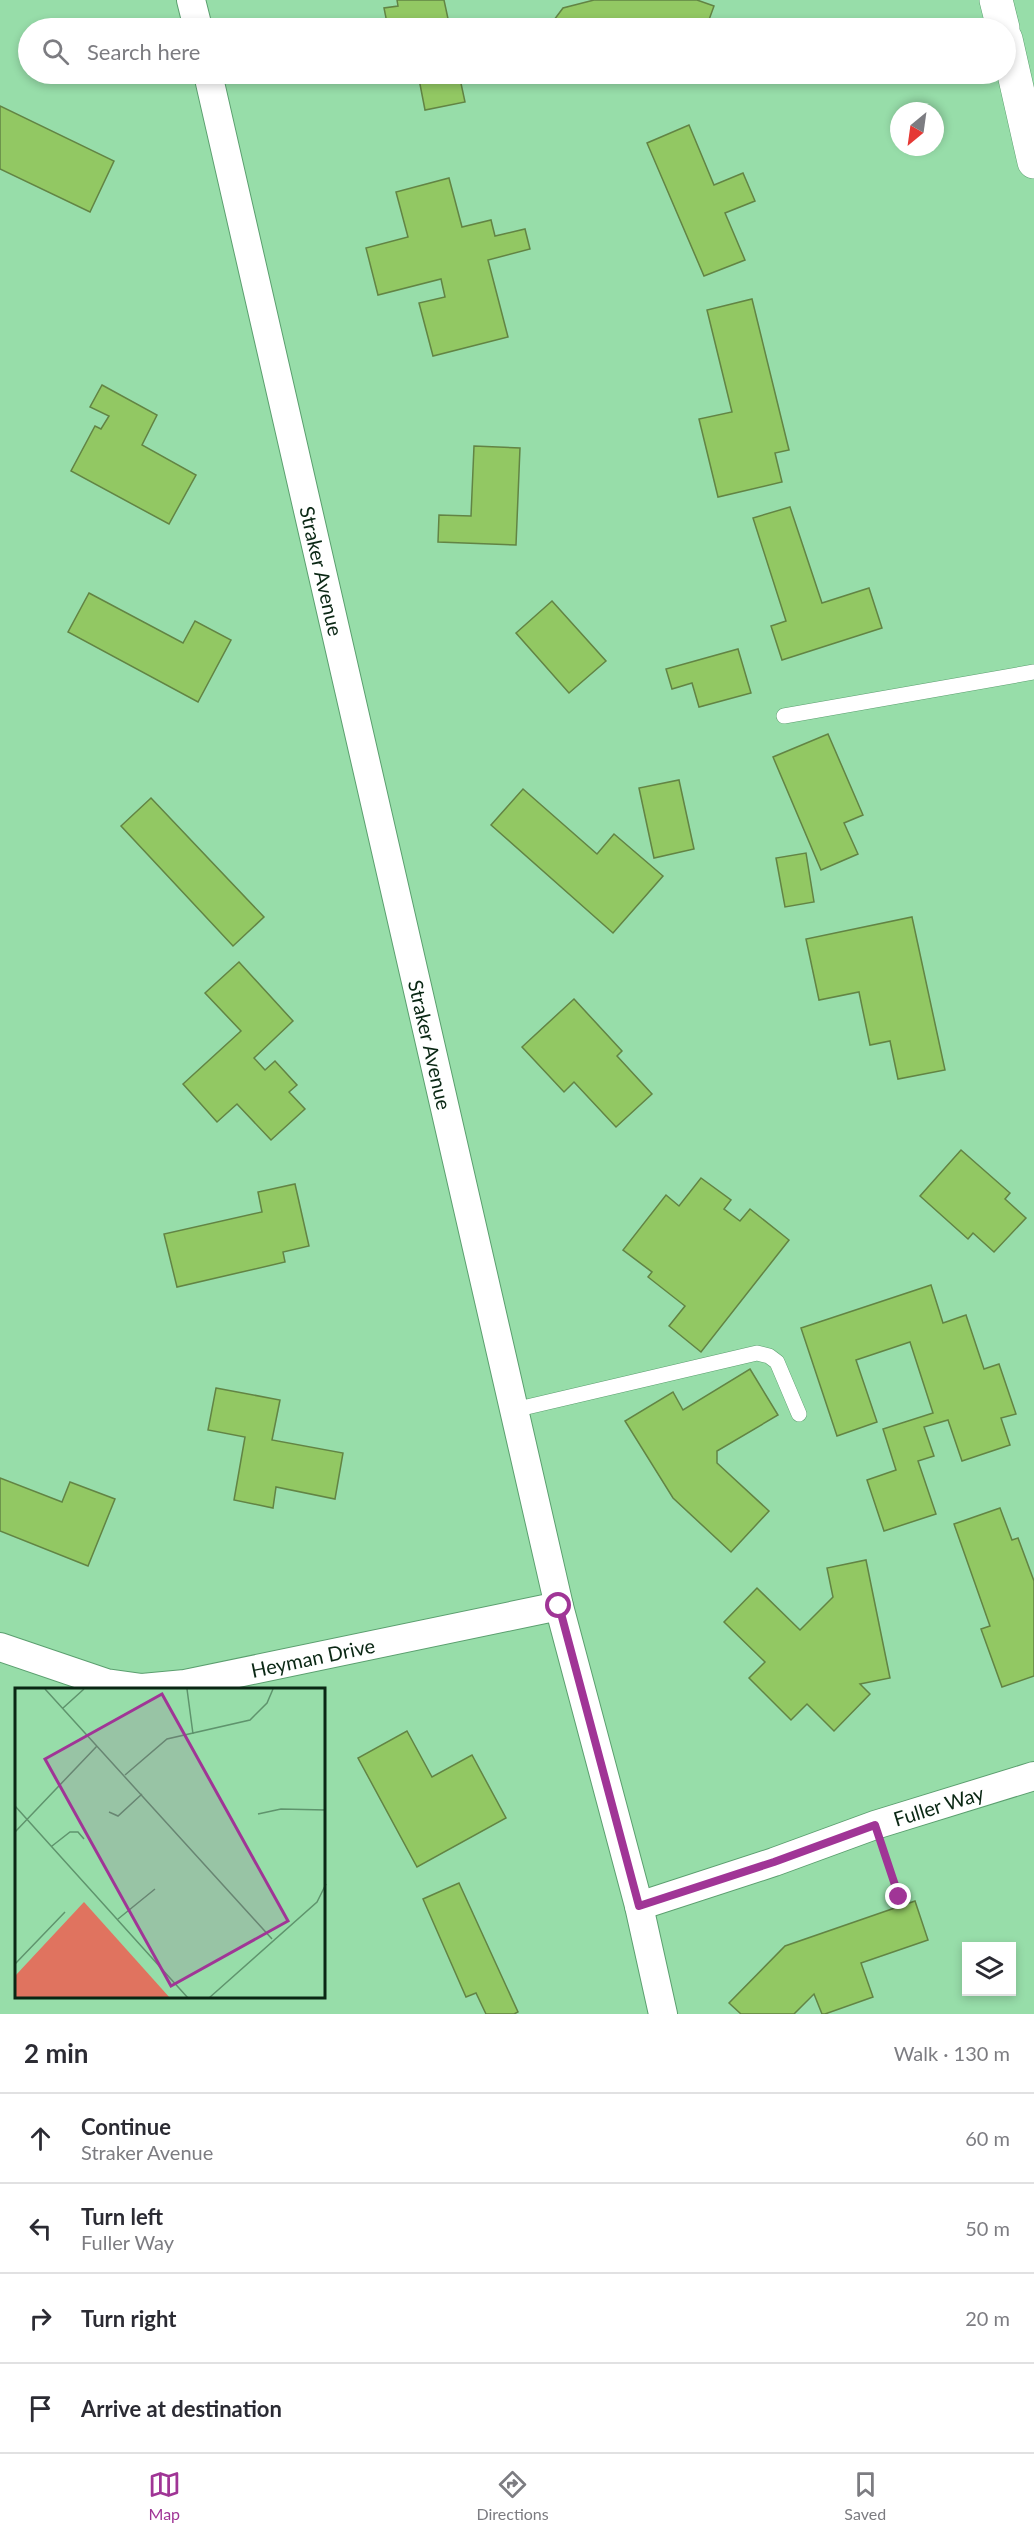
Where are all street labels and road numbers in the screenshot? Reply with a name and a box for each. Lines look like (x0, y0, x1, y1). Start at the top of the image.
street label: Straker Avenue (295, 504, 348, 638)
street label: Straker Avenue (404, 978, 457, 1112)
street label: Heyman Drive (249, 1633, 377, 1682)
street label: Fuller Way (890, 1780, 987, 1831)

